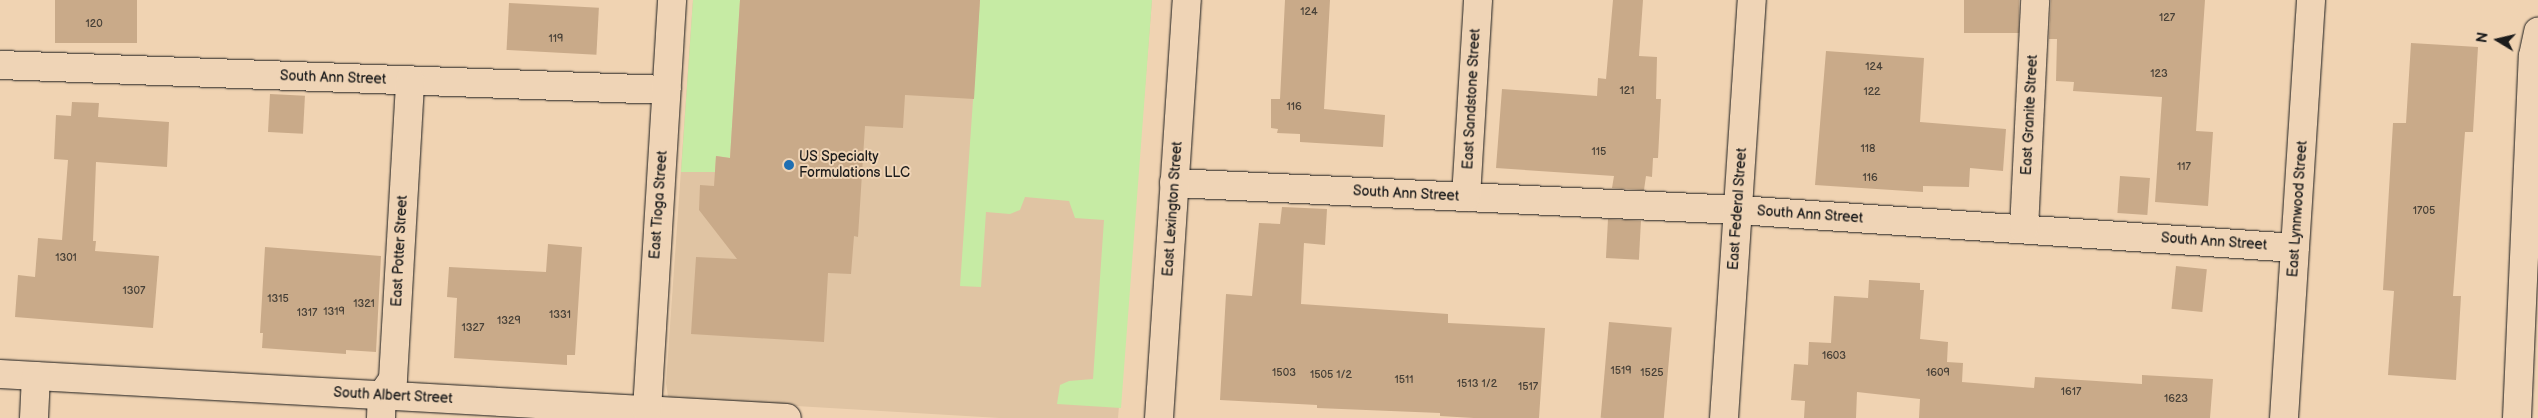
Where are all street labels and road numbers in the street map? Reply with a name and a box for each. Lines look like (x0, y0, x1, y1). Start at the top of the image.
street label: East Sandstone Street (1460, 28, 1484, 170)
street label: East Granite Street (2018, 54, 2042, 176)
street label: South Ann Street (280, 68, 386, 88)
street label: East Lynnwood Street (2285, 140, 2311, 278)
street label: East Lexington Street (1160, 141, 1186, 277)
street label: East Federal Street (1725, 147, 1751, 271)
street label: East Tioga Street (647, 150, 671, 260)
street label: South Ann Street (1352, 183, 1460, 205)
street label: East Potter Street (389, 195, 411, 307)
street label: South Ann Street (1756, 203, 1864, 227)
street label: South Ann Street (2160, 230, 2268, 254)
street label: South Albert Street (333, 384, 453, 408)

